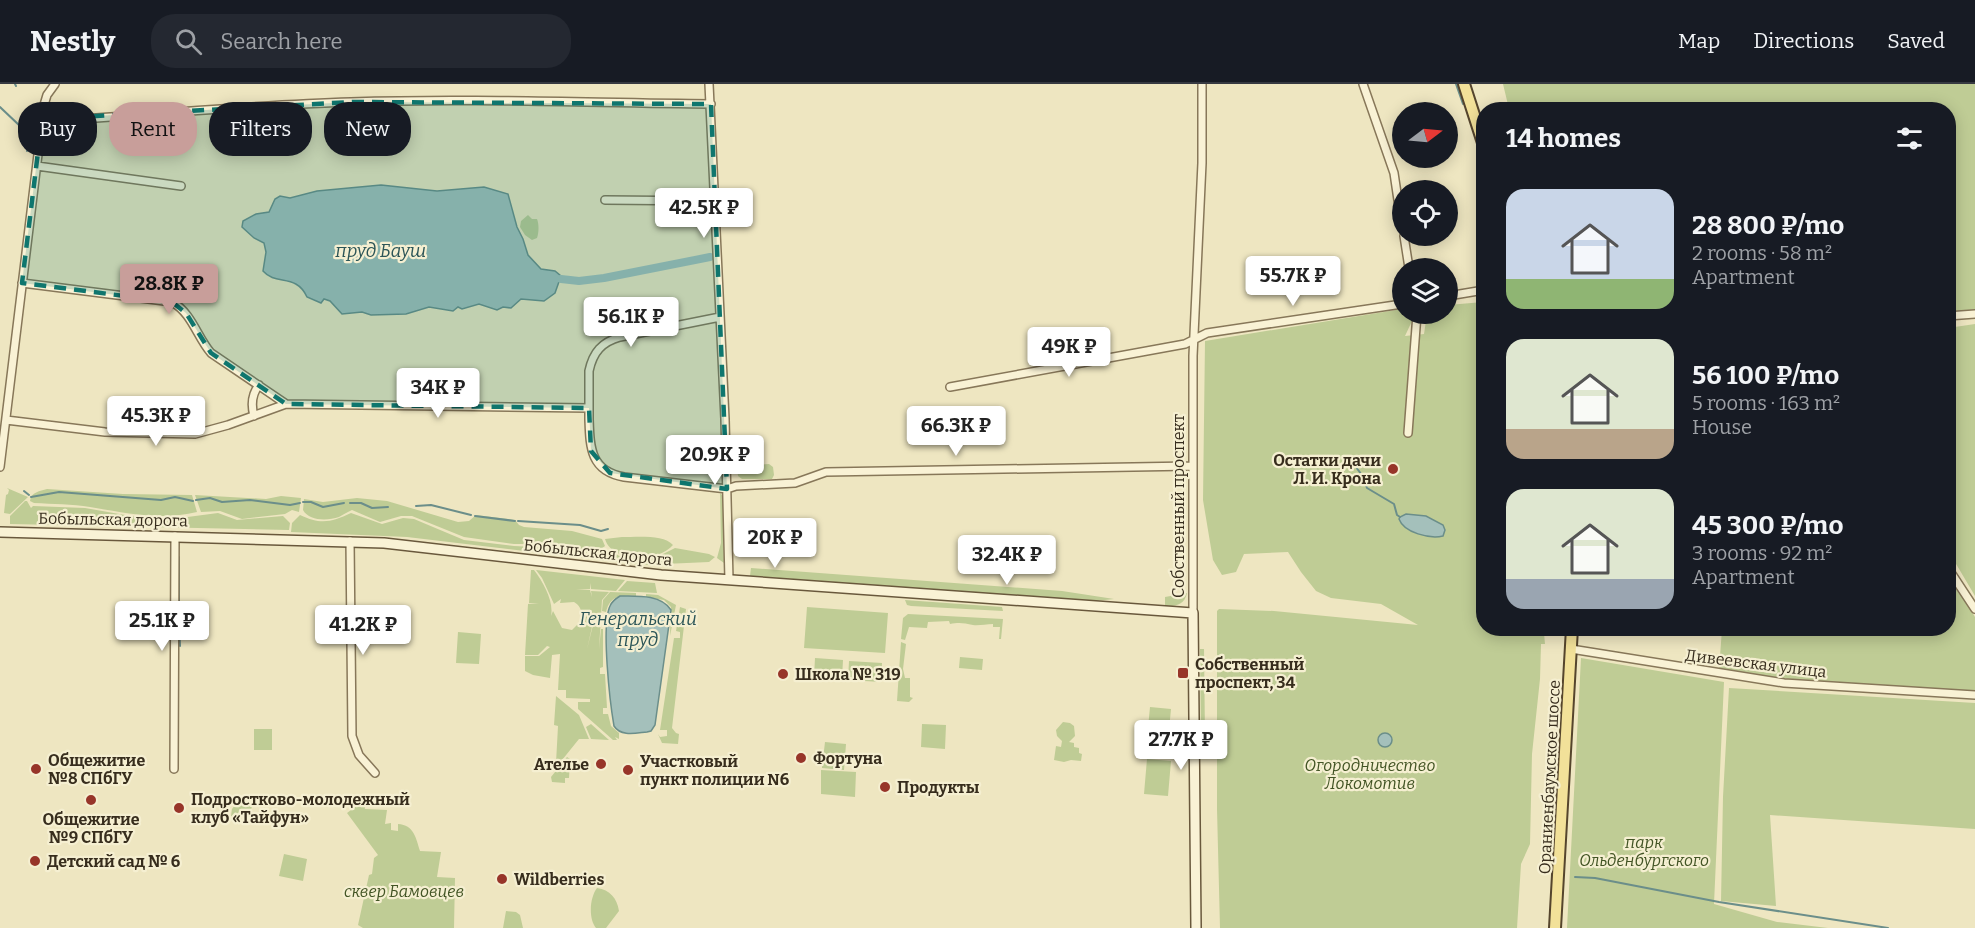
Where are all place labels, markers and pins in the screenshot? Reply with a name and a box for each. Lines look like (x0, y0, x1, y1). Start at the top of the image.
pin: 42.5K ₽ (649, 188, 759, 239)
pin: 55.7K ₽ (1238, 256, 1348, 307)
pin: 28.8K ₽ (114, 264, 224, 315)
pin: 56.1K ₽ (576, 297, 686, 348)
pin: 49K ₽ (1027, 327, 1111, 378)
pin: 34K ₽ (396, 368, 480, 419)
pin: 45.3K ₽ (101, 396, 211, 447)
pin: 66.3K ₽ (901, 406, 1011, 457)
pin: 20.9K ₽ (660, 435, 770, 486)
place label: Остатки дачи Л. И. Крона (1273, 451, 1381, 488)
marker: Остатки дачи Л. И. Крона (1386, 462, 1400, 476)
pin: 20K ₽ (733, 518, 817, 569)
pin: 32.4K ₽ (952, 535, 1062, 586)
pin: 25.1K ₽ (107, 601, 217, 652)
pin: 41.2K ₽ (308, 605, 418, 656)
place label: Собственный проспект, 34 (1195, 655, 1305, 692)
place label: Школа № 319 (795, 665, 901, 684)
marker: Собственный проспект, 34 (1176, 666, 1190, 680)
marker: Школа № 319 (776, 667, 790, 681)
pin: 27.7K ₽ (1126, 720, 1236, 771)
place label: Фортуна (813, 749, 882, 768)
place label: Общежитие №8 СПбГУ (48, 751, 145, 788)
marker: Фортуна (794, 751, 808, 765)
place label: Участковый пункт полиции N6 (640, 752, 790, 789)
place label: Ателье (534, 755, 589, 774)
marker: Ателье (594, 757, 608, 771)
marker: Общежитие №8 СПбГУ (29, 762, 43, 776)
marker: Участковый пункт полиции N6 (621, 763, 635, 777)
place label: Продукты (897, 778, 980, 797)
marker: Продукты (878, 780, 892, 794)
place label: Подростково-молодежный клуб «Тайфун» (191, 790, 410, 827)
marker: Общежитие №9 СПбГУ (84, 793, 98, 807)
marker: Подростково-молодежный клуб «Тайфун» (172, 801, 186, 815)
place label: Общежитие №9 СПбГУ (42, 810, 140, 847)
place label: Детский сад № 6 (47, 852, 181, 871)
marker: Детский сад № 6 (28, 854, 42, 868)
place label: Wildberries (514, 870, 604, 889)
marker: Wildberries (495, 872, 509, 886)

